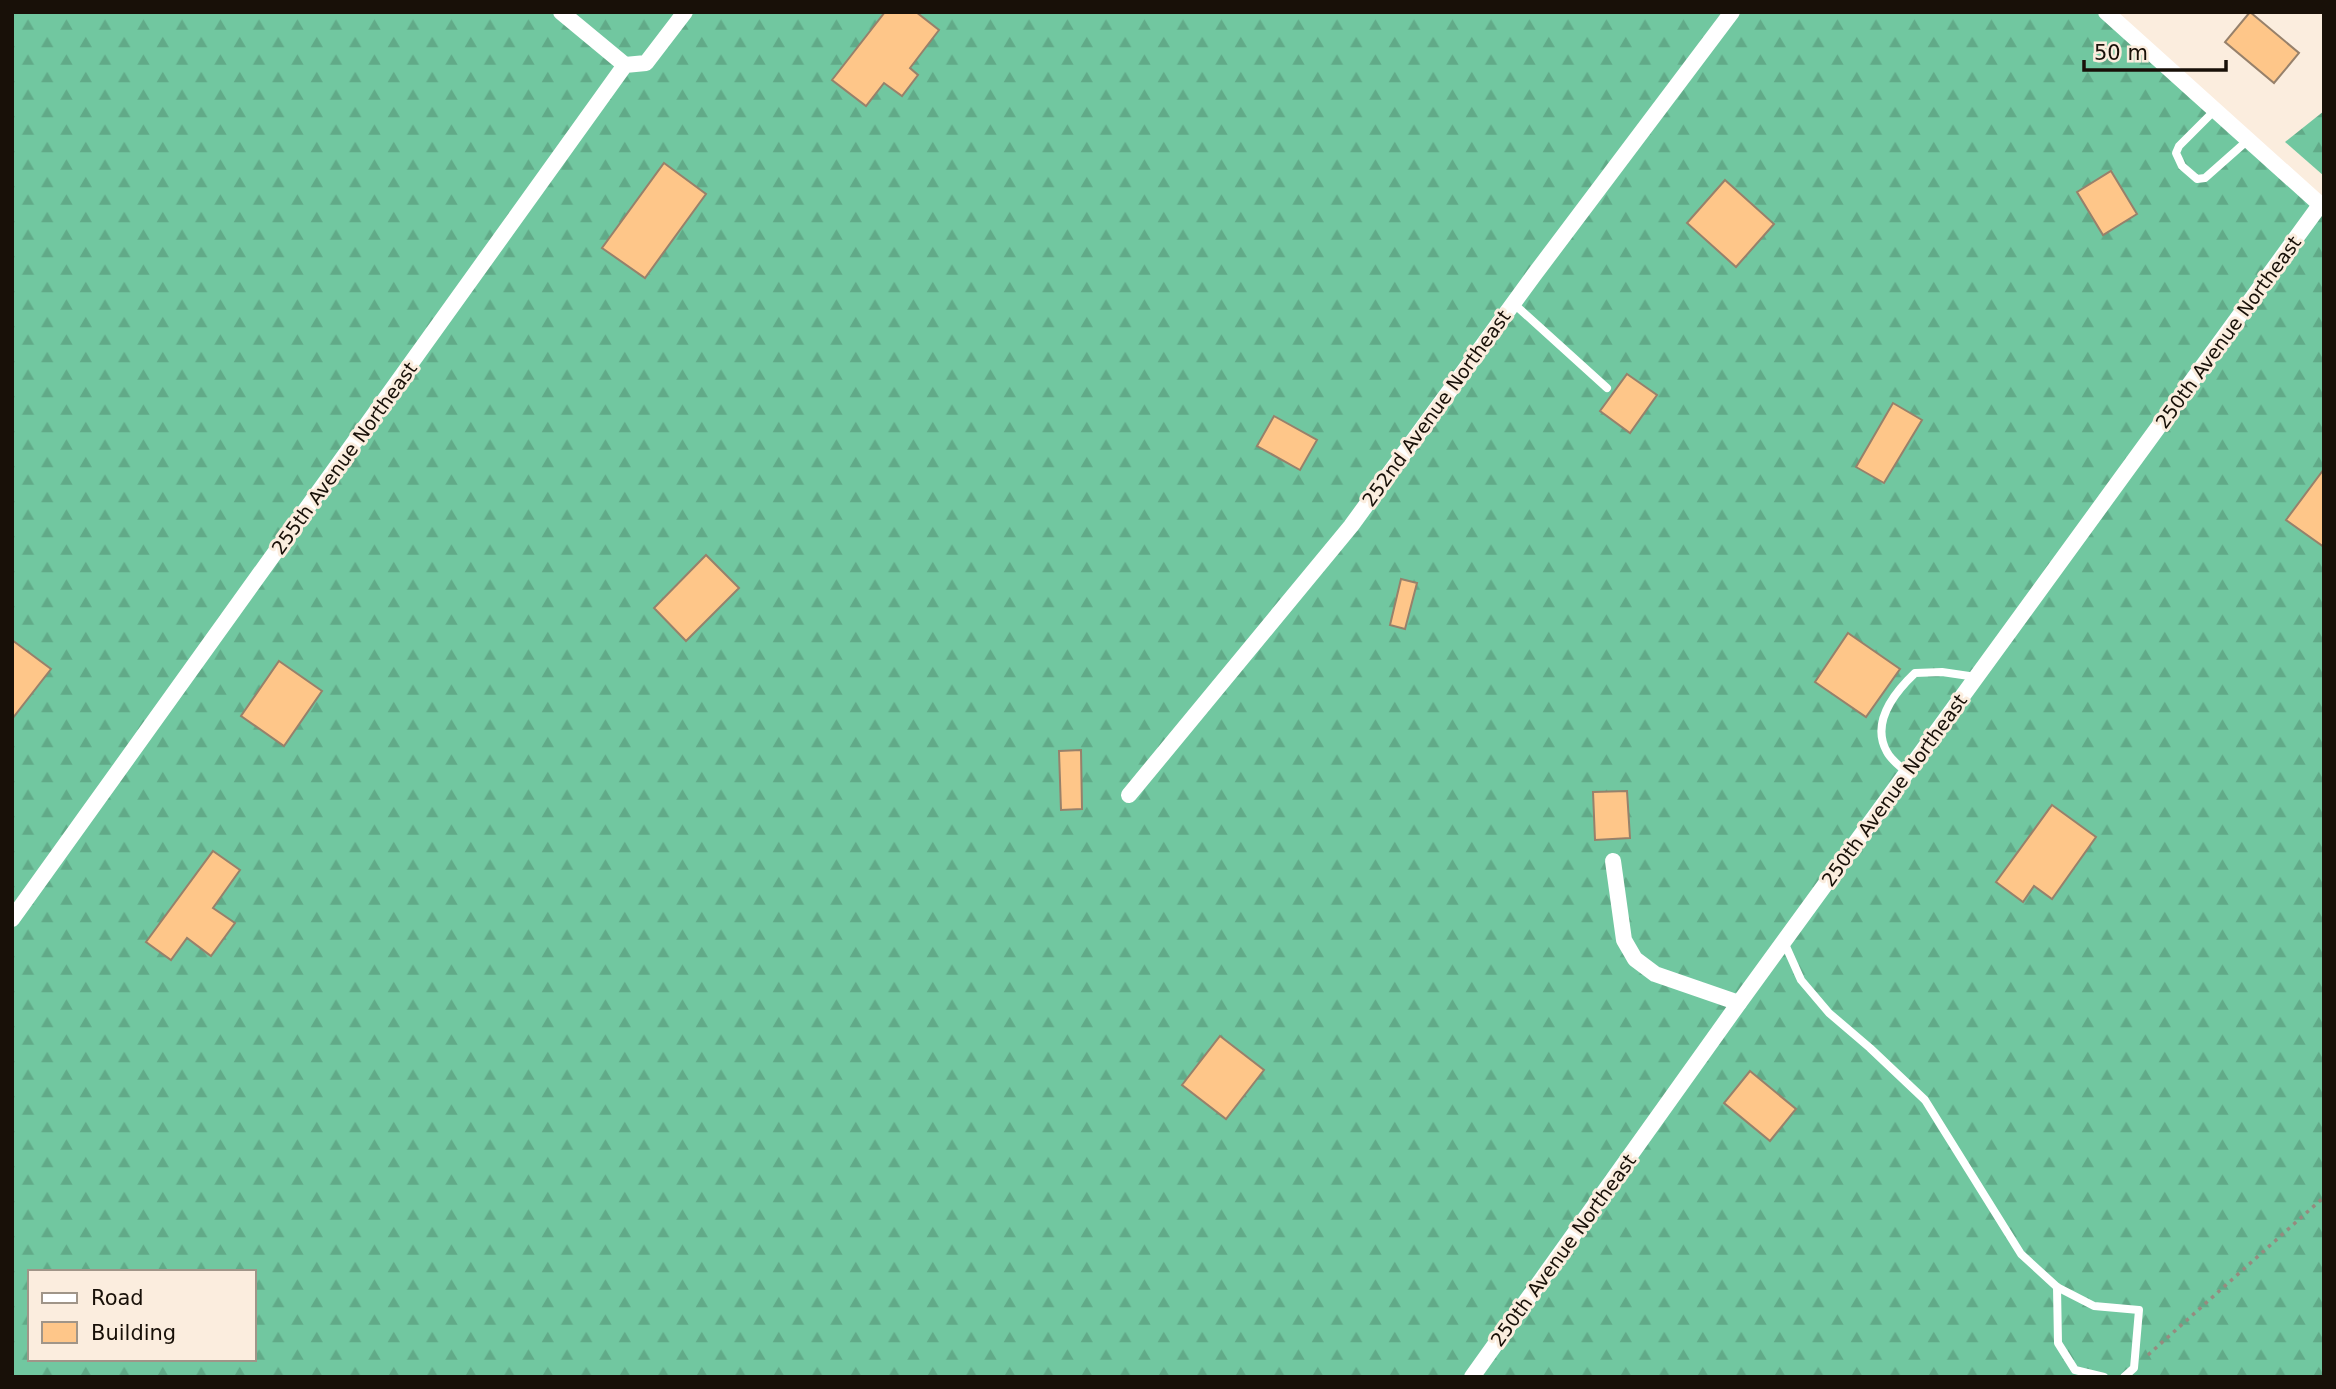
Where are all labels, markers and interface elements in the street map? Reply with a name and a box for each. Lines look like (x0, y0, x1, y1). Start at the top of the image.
scale bar (2084, 28, 2226, 72)
text: 50 m (2094, 41, 2148, 65)
street label: 250th Avenue Northeast (2151, 232, 2305, 432)
street label: 252nd Avenue Northeast (1357, 306, 1515, 510)
street label: 255th Avenue Northeast (267, 358, 421, 558)
street label: 250th Avenue Northeast (1817, 690, 1971, 890)
street label: 250th Avenue Northeast (1486, 1150, 1640, 1350)
legend (28, 1270, 256, 1361)
text: Road (91, 1286, 144, 1310)
text: Building (91, 1321, 176, 1345)

